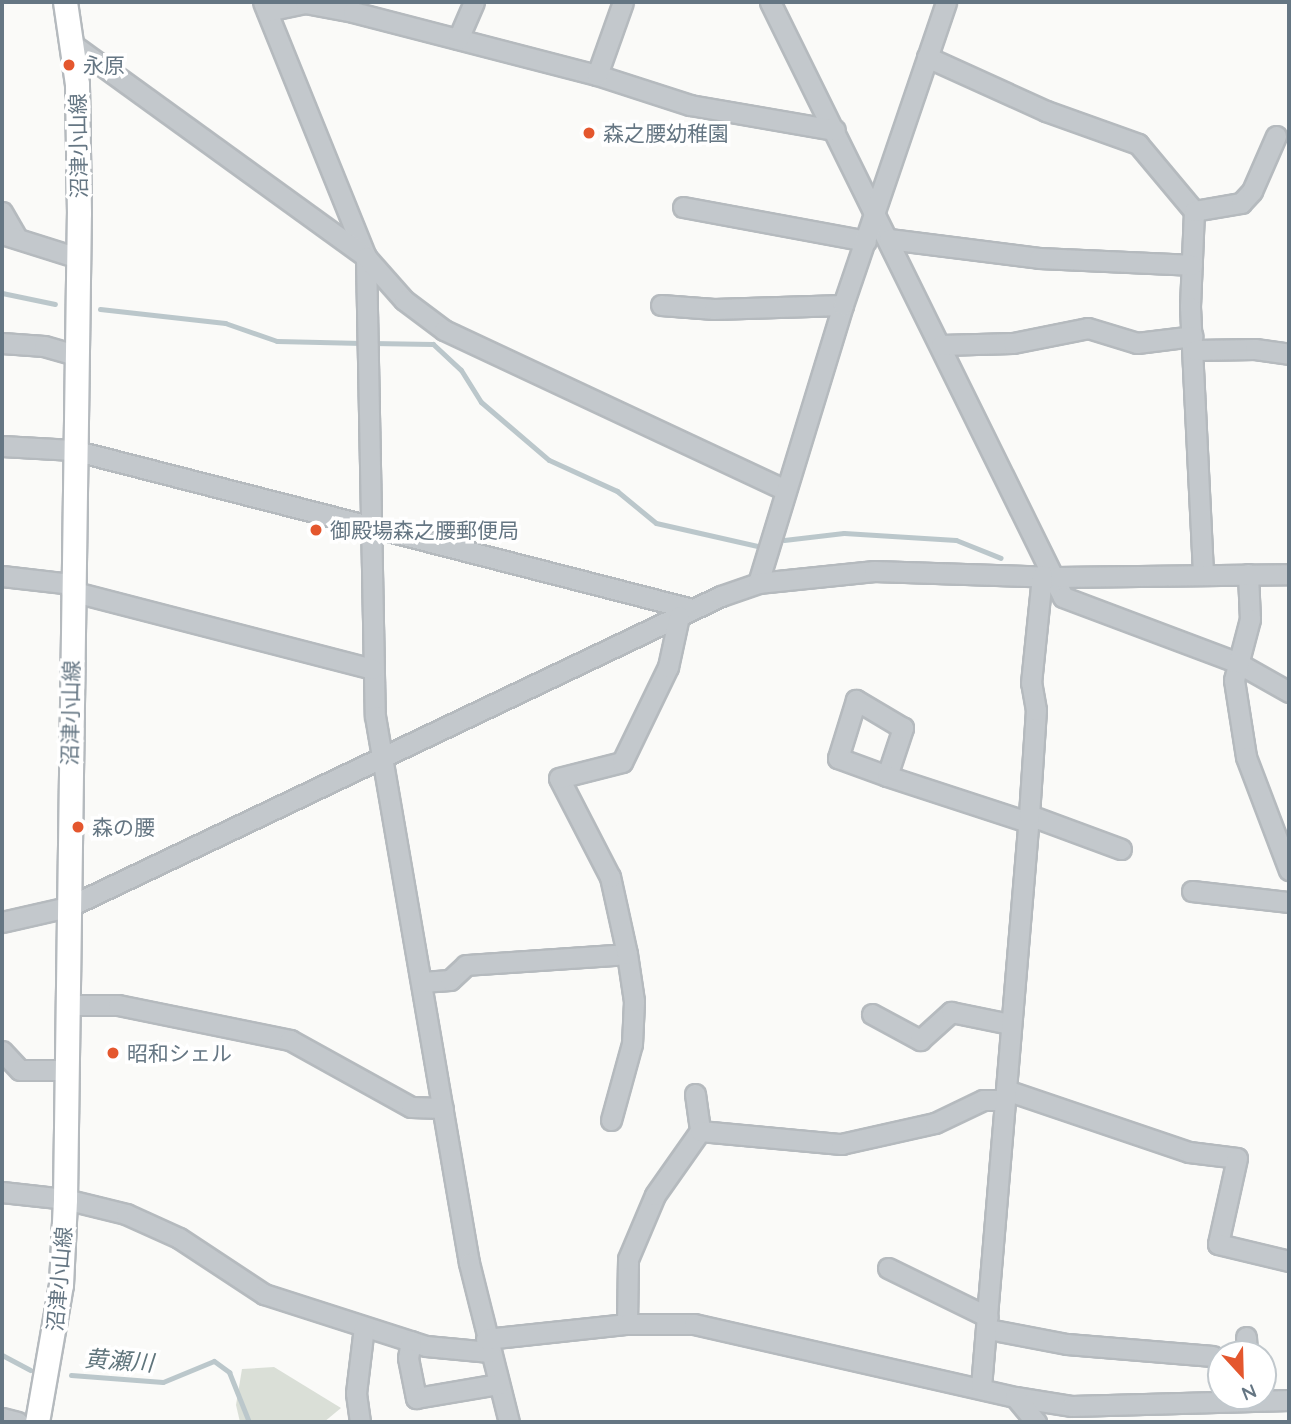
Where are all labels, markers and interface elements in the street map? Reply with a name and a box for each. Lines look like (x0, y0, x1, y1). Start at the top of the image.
place label: 永原 (83, 52, 125, 78)
marker: 永原 (61, 57, 77, 73)
street label: 沼津小山線 (64, 93, 92, 199)
place label: 森之腰幼稚園 (603, 120, 729, 146)
marker: 森之腰幼稚園 (581, 125, 597, 141)
place label: 御殿場森之腰郵便局 (330, 517, 519, 543)
marker: 御殿場森之腰郵便局 (308, 522, 324, 538)
street label: 沼津小山線 (56, 660, 84, 766)
place label: 森の腰 (92, 814, 155, 840)
marker: 森の腰 (70, 819, 86, 835)
place label: 昭和シェル (127, 1040, 232, 1066)
marker: 昭和シェル (105, 1045, 121, 1061)
street label: 沼津小山線 (42, 1226, 76, 1332)
north arrow (1207, 1340, 1277, 1410)
water label: 黄瀬川 (84, 1345, 154, 1377)
text: N (1238, 1379, 1260, 1406)

